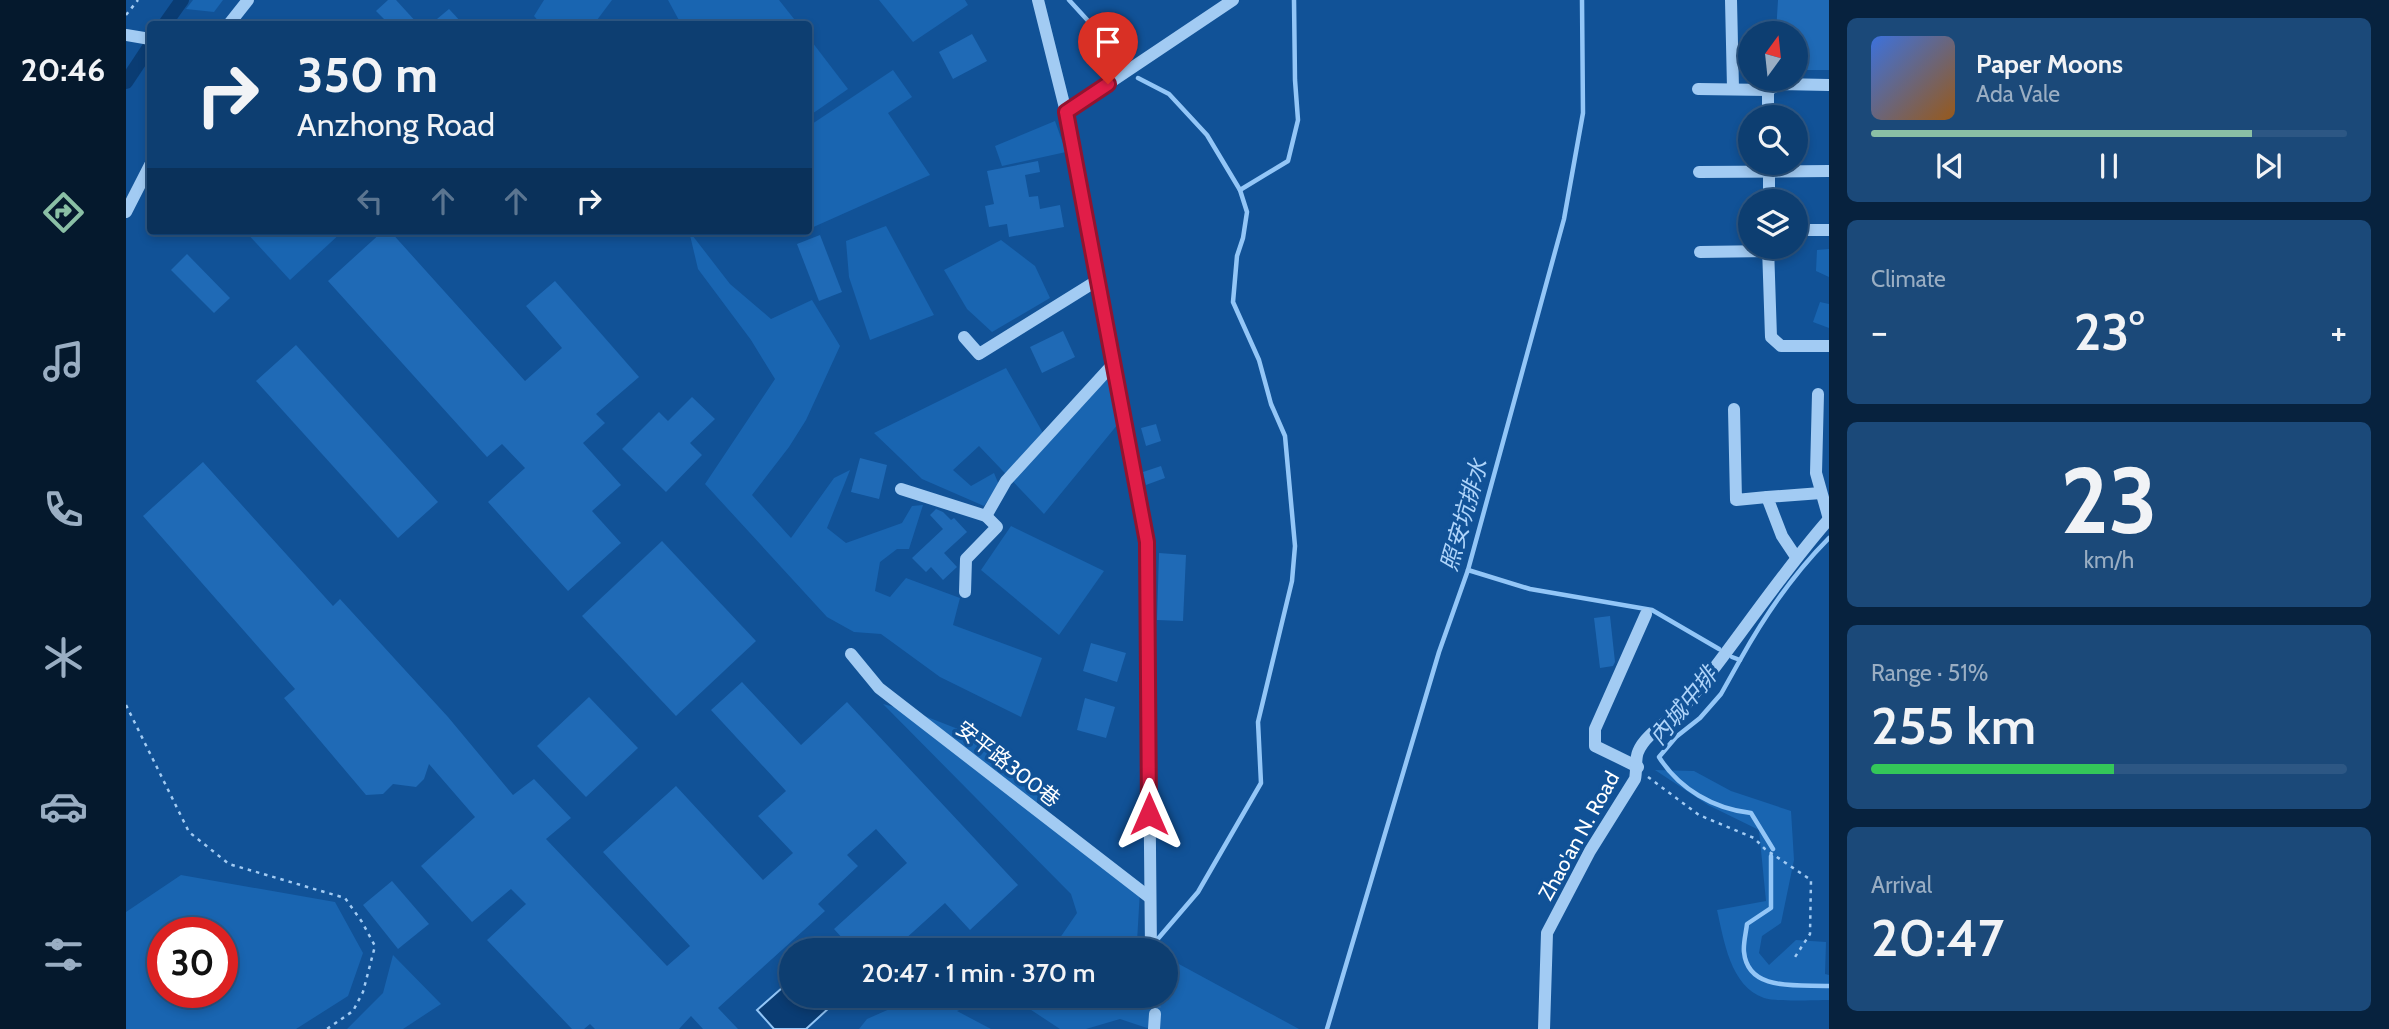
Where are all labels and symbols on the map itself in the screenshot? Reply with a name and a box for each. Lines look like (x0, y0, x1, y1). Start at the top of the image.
pin (1078, 12.0, 1138, 84)
north arrow (1738, 21, 1808, 91)
water label: 照安坑排水 (1435, 455, 1494, 574)
water label: 內城中排 (1643, 659, 1725, 751)
street label: 安平路300巷 (951, 715, 1065, 812)
street label: Zhao'an N. Road (1533, 767, 1624, 905)
position arrow (1112, 777, 1186, 851)
speed limit sign: 30 (147, 917, 238, 1008)

